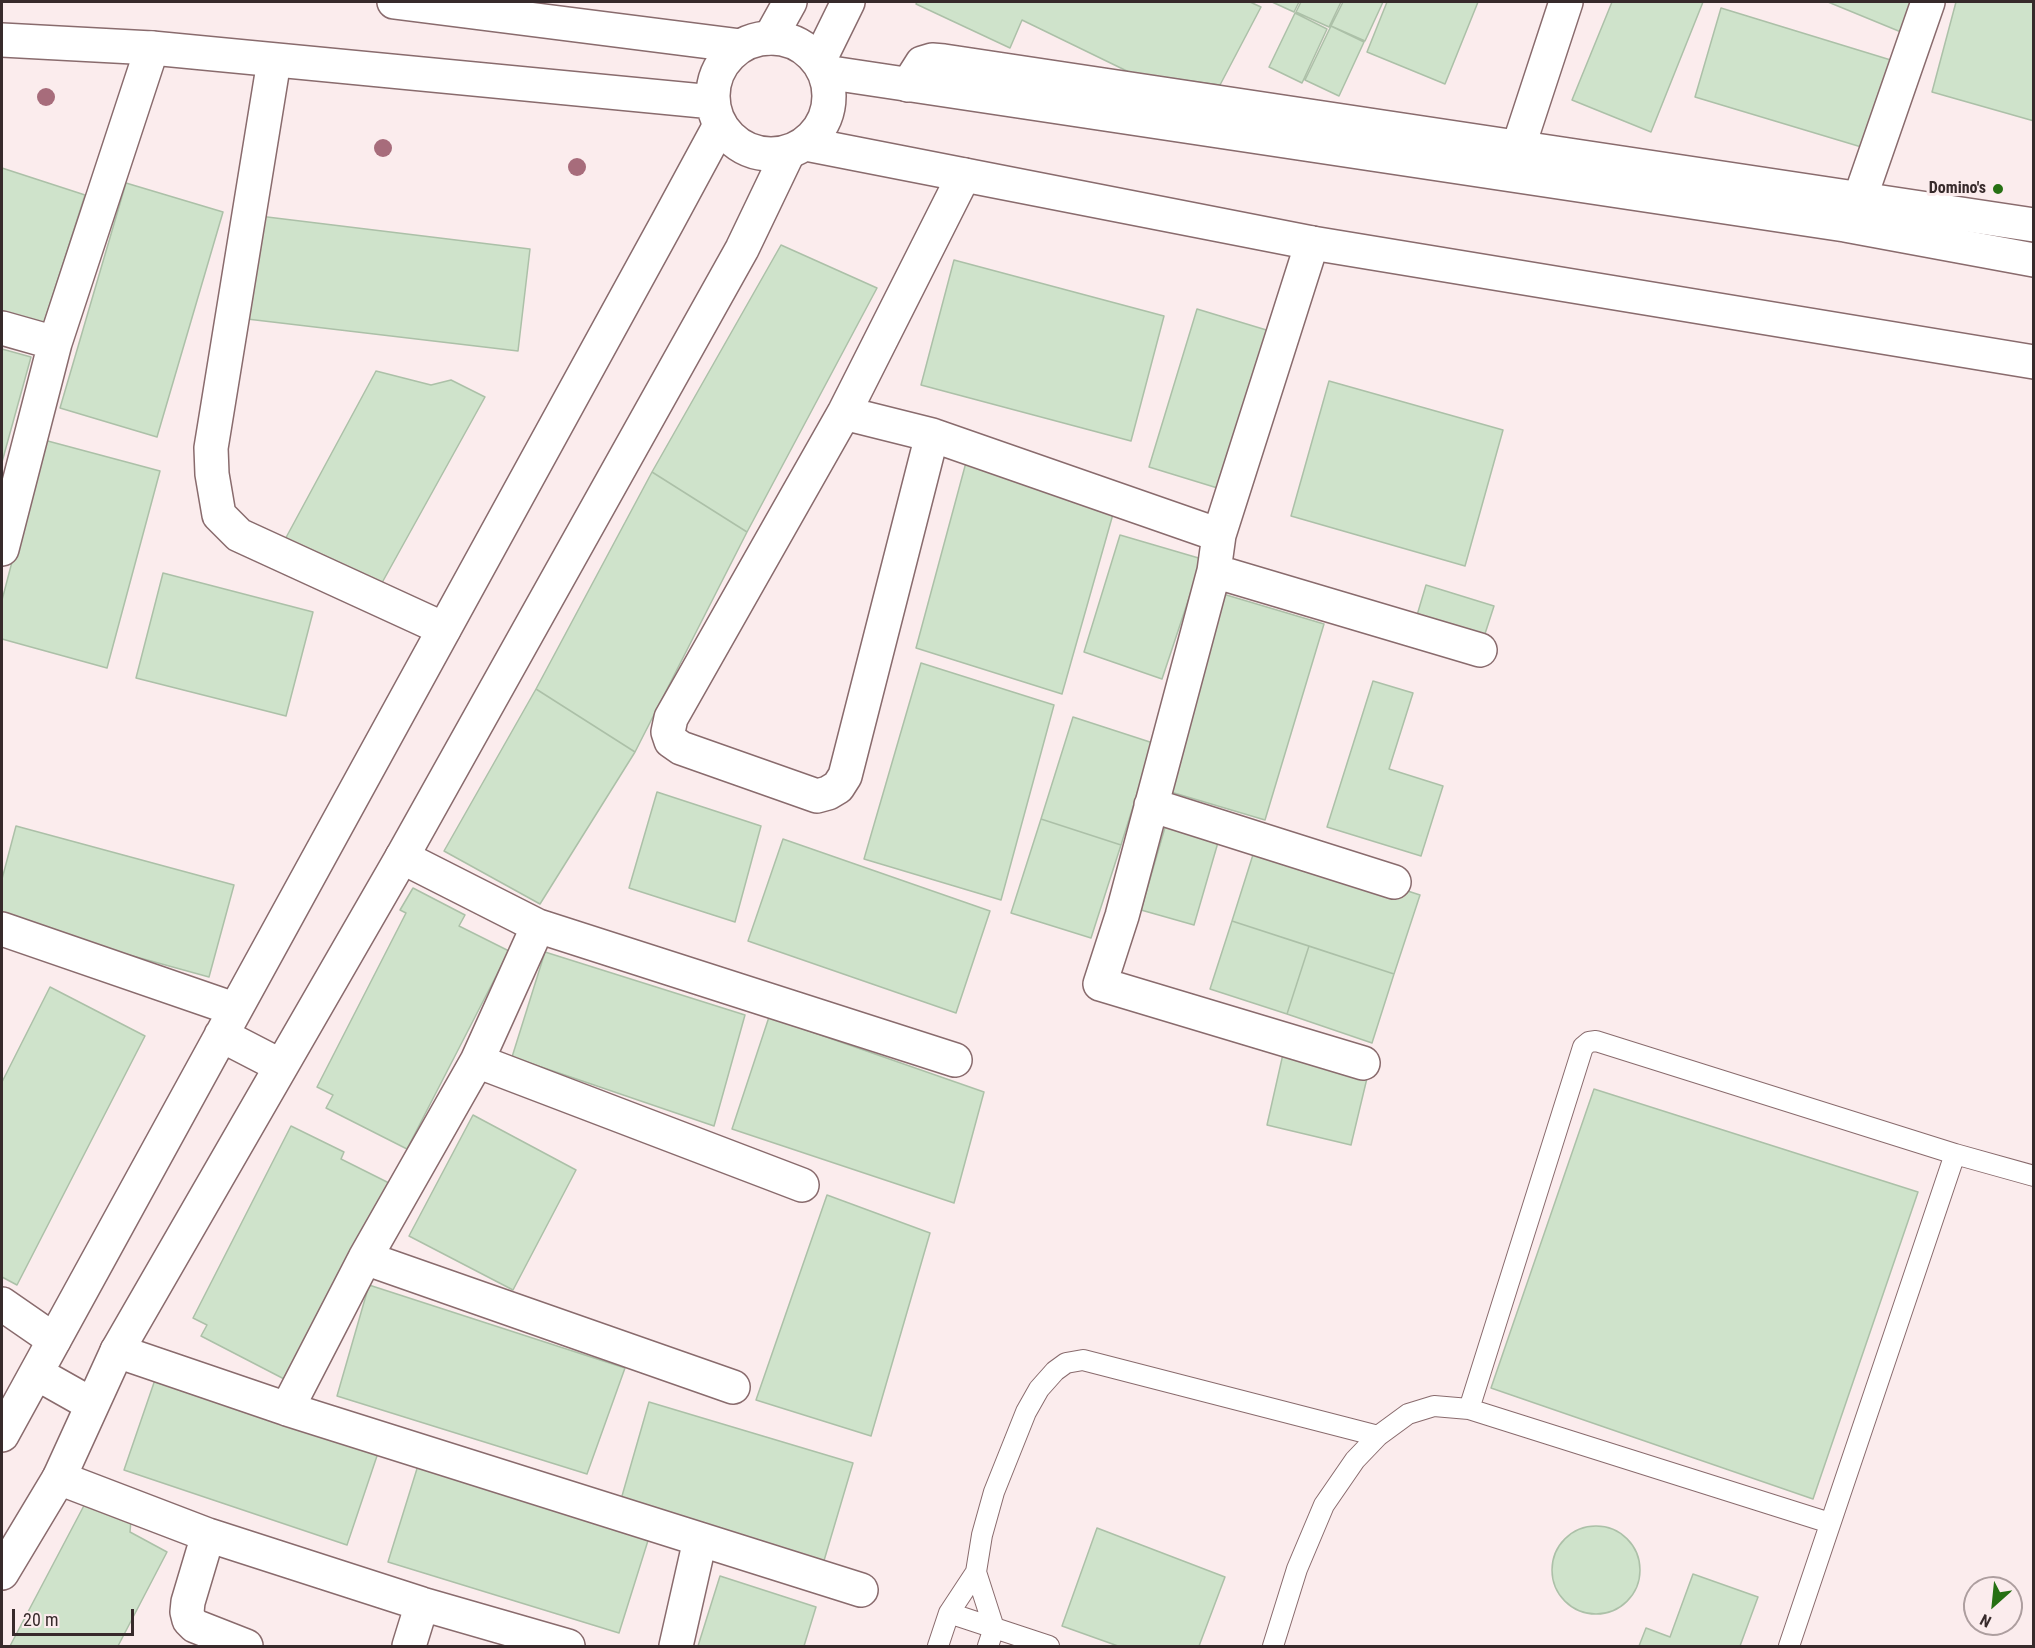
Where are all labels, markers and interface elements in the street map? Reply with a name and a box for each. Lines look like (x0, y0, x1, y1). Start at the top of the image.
place label: Domino's (1929, 179, 1986, 199)
marker: Domino's (1991, 182, 2005, 196)
north arrow (1963, 1576, 2023, 1636)
scale bar (15, 1597, 136, 1635)
text: 20 m (23, 1609, 58, 1630)
text: N (1977, 1610, 1994, 1631)

